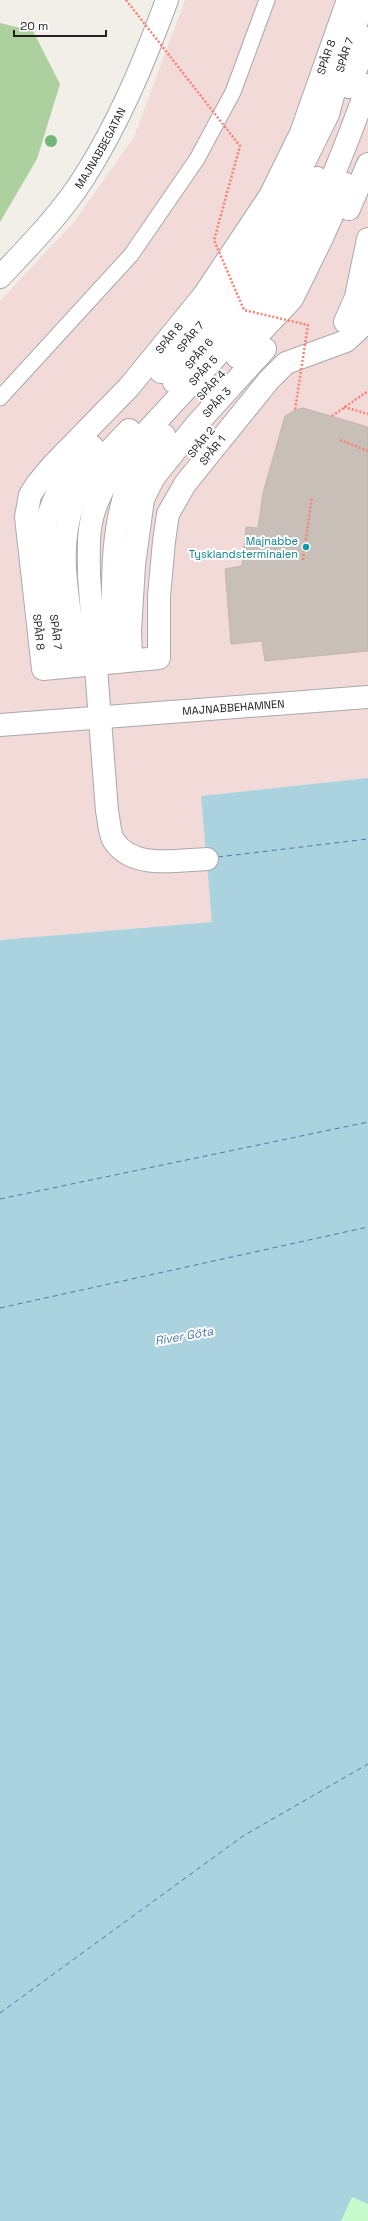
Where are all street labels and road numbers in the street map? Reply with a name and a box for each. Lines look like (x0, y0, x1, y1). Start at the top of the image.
street label: SPÅR 7 (333, 36, 357, 74)
street label: SPÅR 8 (313, 37, 339, 76)
street label: MAJNABBEGATAN (72, 105, 129, 191)
street label: SPÅR 7 (174, 318, 207, 355)
street label: SPÅR 8 (152, 319, 186, 357)
street label: SPÅR 6 (182, 335, 216, 372)
street label: SPÅR 5 (186, 352, 221, 389)
street label: SPÅR 4 (193, 367, 229, 403)
street label: SPÅR 3 (199, 384, 234, 420)
street label: SPÅR 2 (184, 423, 218, 460)
street label: SPÅR 1 (196, 433, 228, 468)
street label: SPÅR 8 (30, 613, 48, 651)
street label: SPÅR 7 (47, 613, 65, 651)
street label: MAJNABBEHAMNEN (182, 696, 285, 718)

